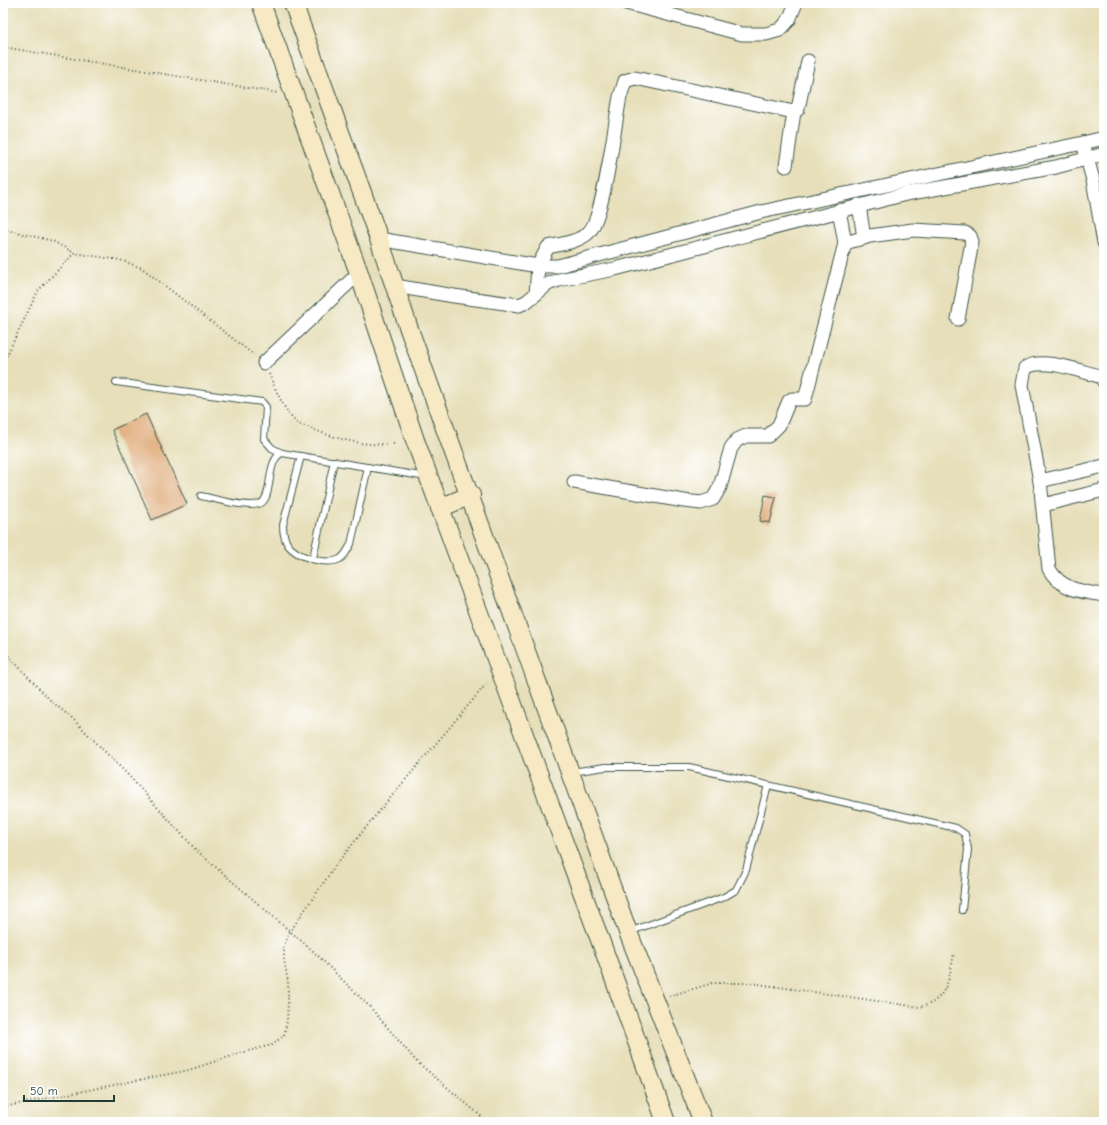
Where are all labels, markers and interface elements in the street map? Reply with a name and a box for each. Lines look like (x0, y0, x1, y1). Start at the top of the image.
scale bar (24, 1077, 114, 1103)
text: 50 m (30, 1084, 58, 1098)

